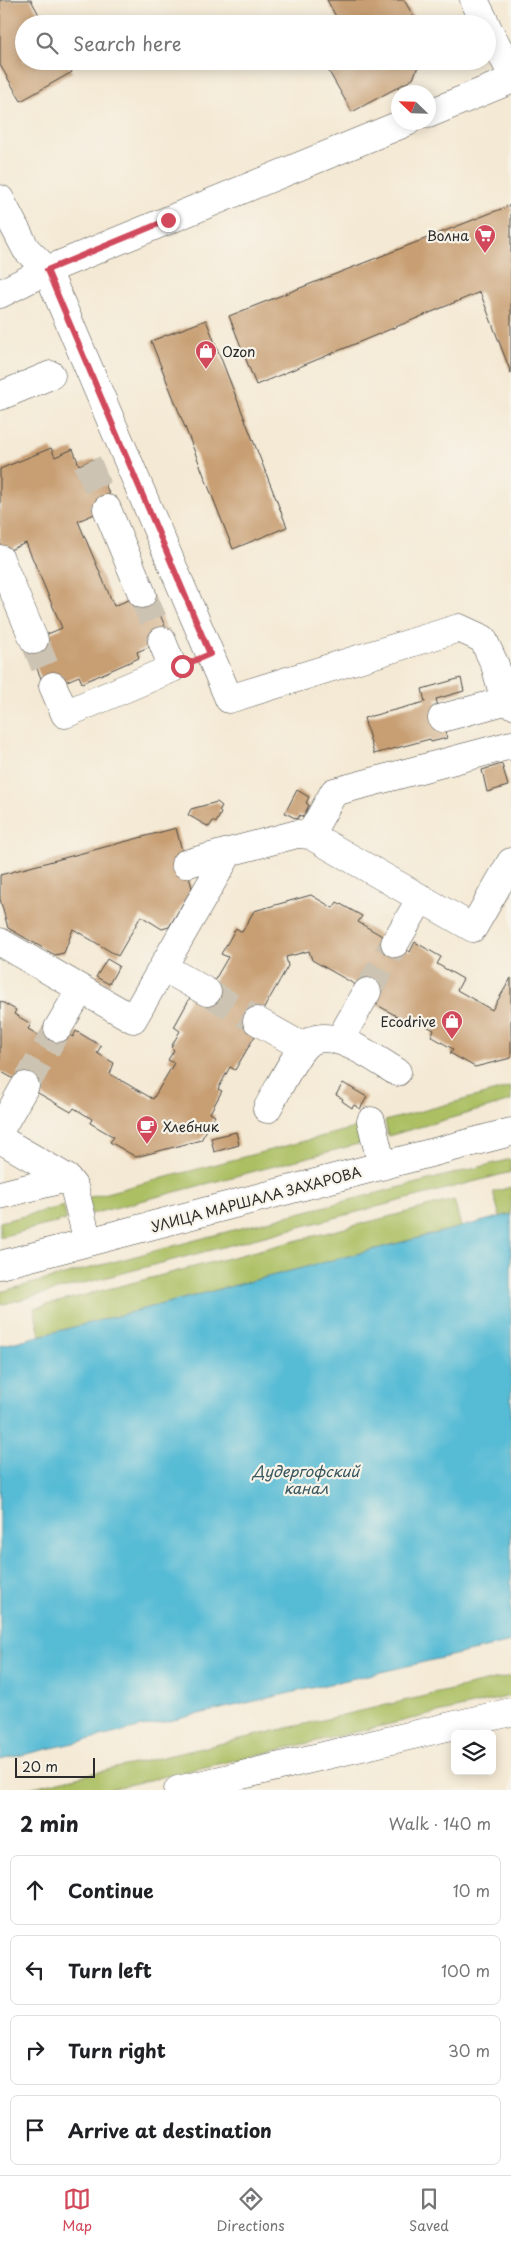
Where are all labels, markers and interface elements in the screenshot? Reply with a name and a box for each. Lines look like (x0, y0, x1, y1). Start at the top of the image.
search box (15, 15, 496, 70)
icon: search (33, 29, 61, 57)
text: Search here (73, 29, 182, 57)
north arrow (391, 85, 436, 130)
route end (157, 209, 180, 232)
supermarket icon: Волна (473, 223, 497, 254)
place label: Волна (427, 225, 469, 246)
shop icon: Ozon (194, 339, 218, 370)
place label: Ozon (222, 341, 255, 362)
route start (171, 655, 194, 678)
shop icon: Ecodrive (440, 1009, 464, 1040)
place label: Ecodrive (381, 1011, 436, 1032)
cafe icon: Хлебник (135, 1114, 159, 1145)
place label: Хлебник (163, 1116, 220, 1137)
street label: УЛИЦА МАРШАЛА ЗАХАРОВА (149, 1161, 363, 1237)
water label: Дудергофский канал (251, 1459, 361, 1499)
map controls (451, 1730, 496, 1775)
button: layers (451, 1730, 496, 1775)
scale bar (15, 1755, 95, 1778)
text: 20 m (22, 1756, 58, 1777)
text: 2 min (20, 1807, 79, 1839)
text: Walk · 140 m (389, 1811, 491, 1835)
icon: ahead (21, 1876, 49, 1904)
text: Continue (68, 1876, 154, 1904)
text: 10 m (453, 1878, 490, 1902)
icon: left (21, 1956, 49, 1984)
text: Turn left (68, 1956, 152, 1984)
text: 100 m (441, 1958, 490, 1982)
icon: right (21, 2036, 49, 2064)
text: Turn right (68, 2036, 166, 2064)
text: 30 m (448, 2038, 490, 2062)
icon: arrive (21, 2116, 49, 2144)
text: Arrive at destination (68, 2116, 272, 2144)
tab: Map (62, 2185, 92, 2236)
tab: Directions (217, 2185, 285, 2236)
tab: Saved (409, 2185, 449, 2236)

